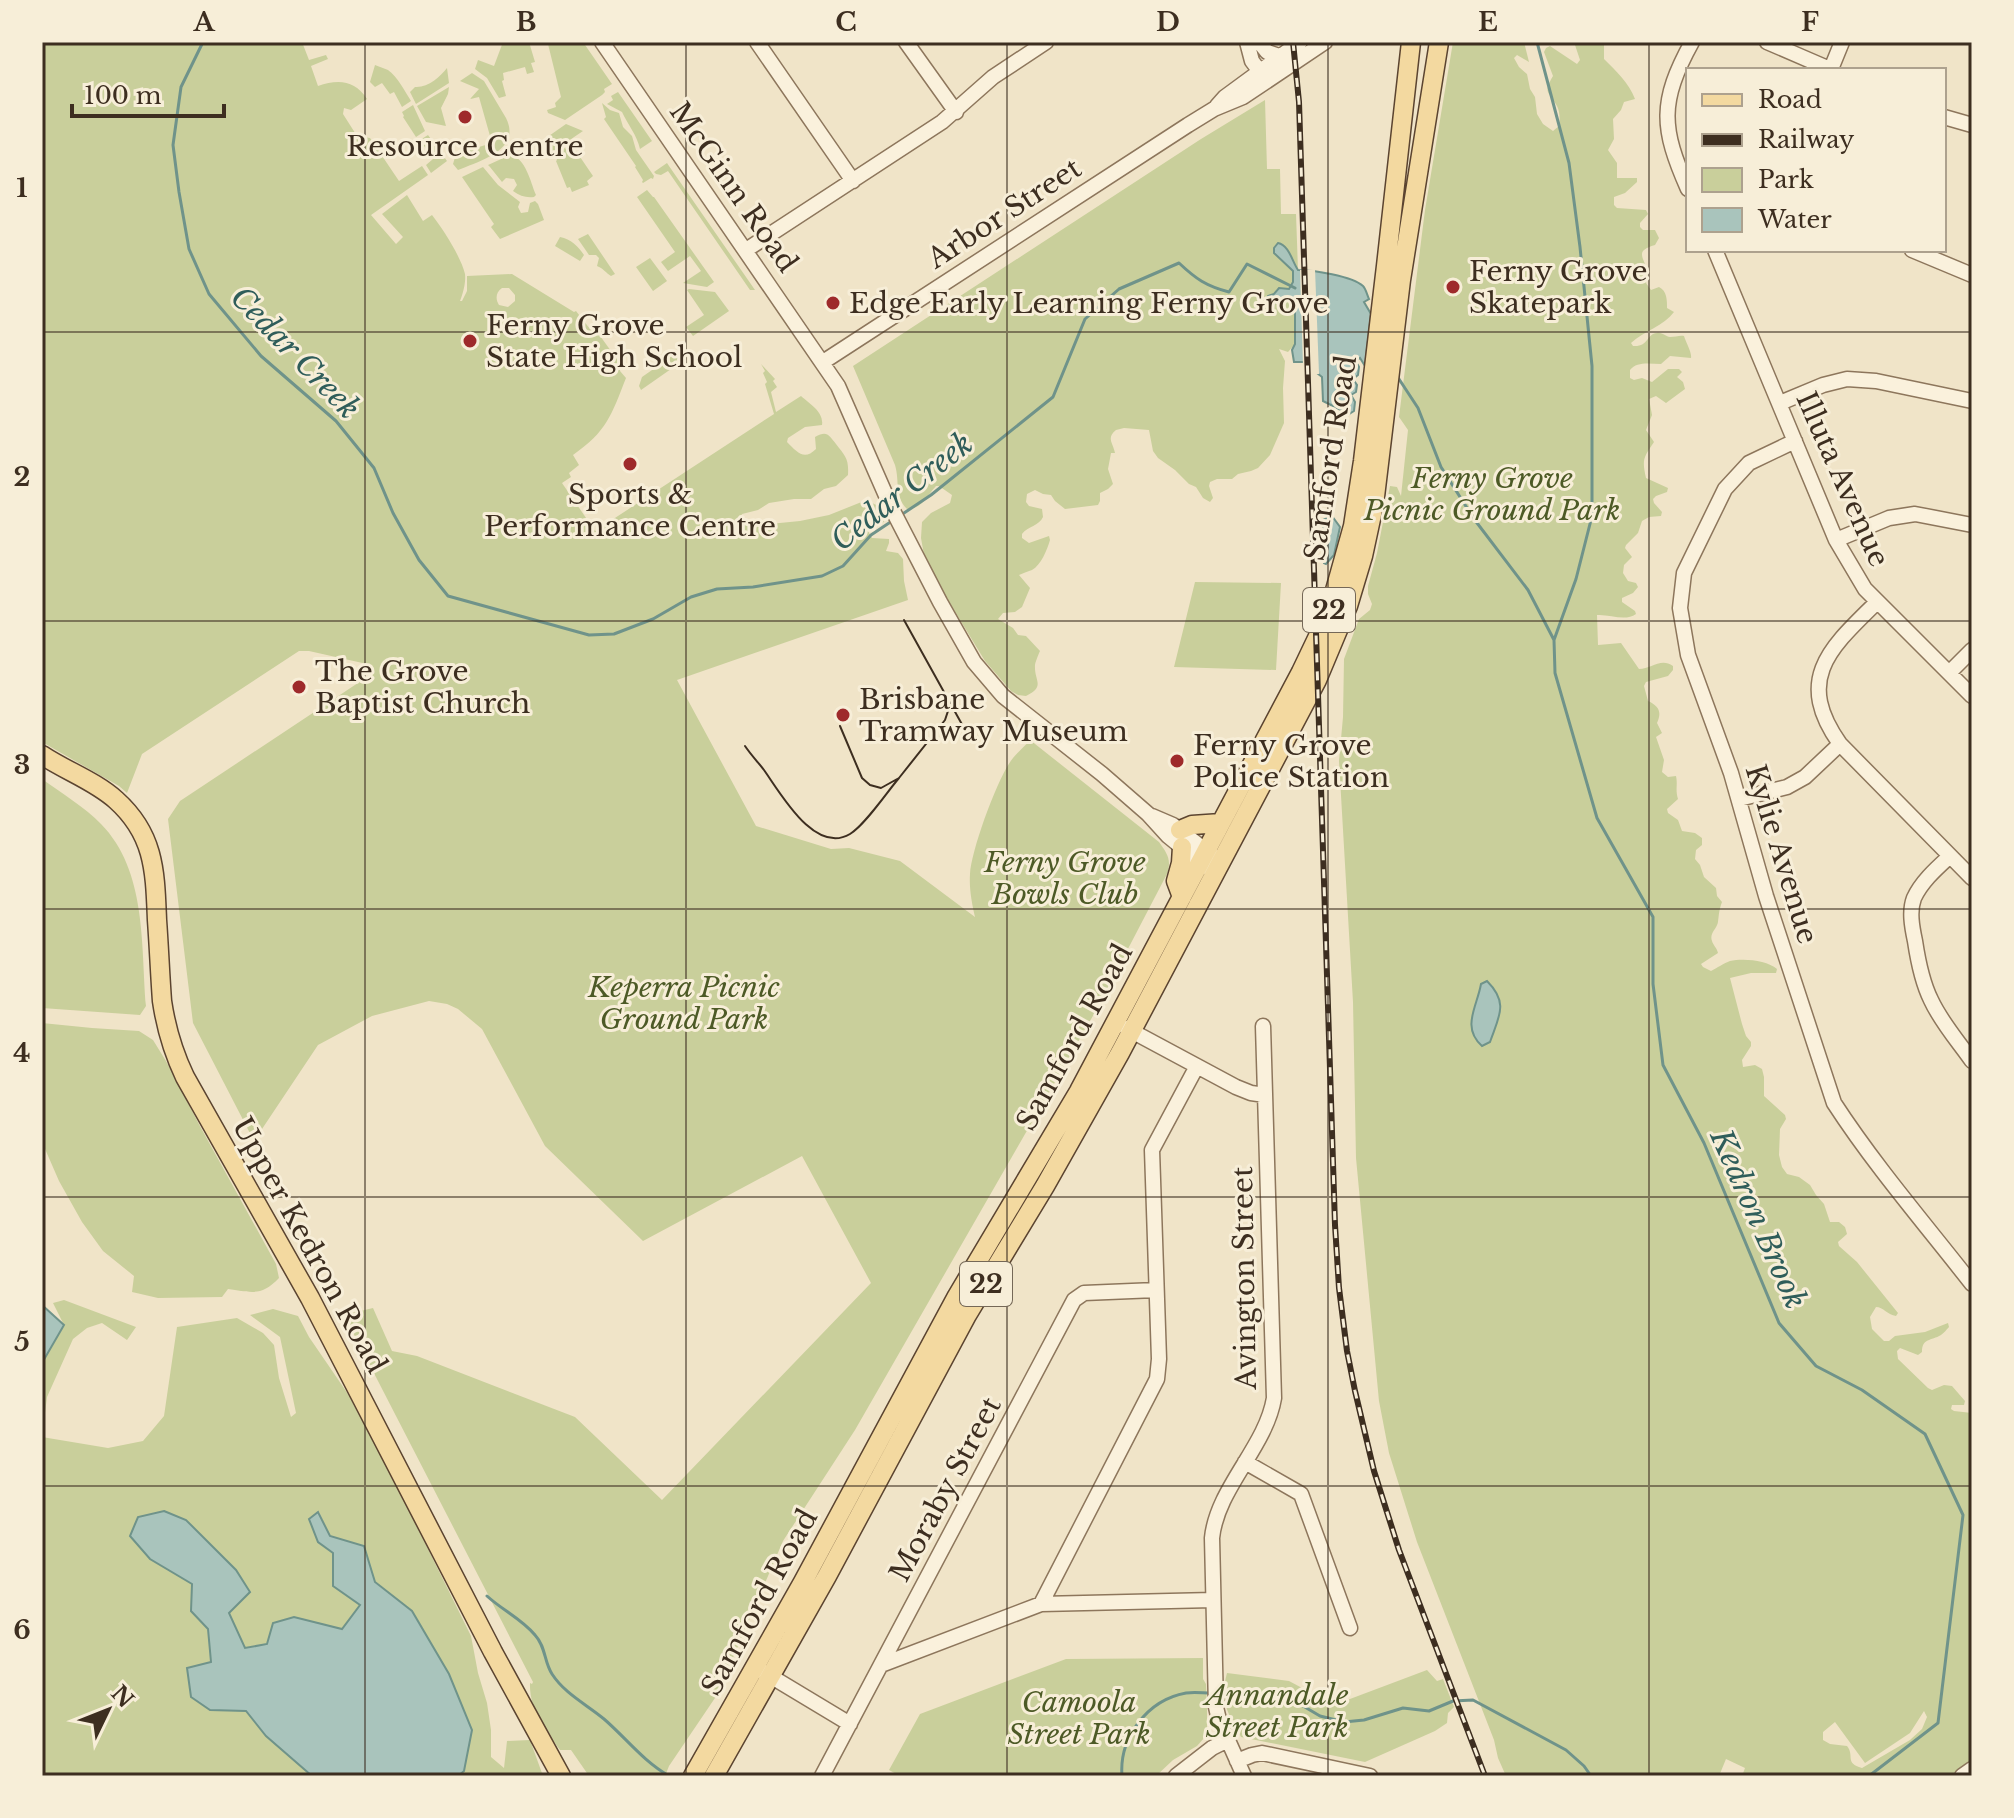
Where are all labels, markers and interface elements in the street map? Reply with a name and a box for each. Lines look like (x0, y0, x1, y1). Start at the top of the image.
text: A (192, 6, 215, 38)
text: B (516, 6, 536, 38)
text: C (835, 6, 857, 38)
text: D (1156, 6, 1180, 38)
text: E (1478, 6, 1498, 38)
text: F (1801, 6, 1819, 38)
scale bar (72, 68, 224, 118)
legend (1686, 68, 1946, 252)
text: 100 m (84, 81, 162, 110)
text: Road (1758, 85, 1822, 114)
street label: McGinn Road (662, 95, 805, 279)
marker: Resource Centre (456, 108, 474, 126)
text: Railway (1758, 125, 1855, 154)
place label: Resource Centre (346, 129, 584, 164)
street label: Arbor Street (920, 150, 1088, 277)
text: Park (1758, 165, 1814, 194)
text: 1 (16, 172, 28, 204)
text: Water (1757, 205, 1832, 234)
place label: Ferny Grove Skatepark (1469, 254, 1648, 321)
marker: Ferny Grove Skatepark (1444, 278, 1462, 296)
water label: Cedar Creek (223, 279, 368, 427)
place label: Edge Early Learning Ferny Grove (849, 286, 1329, 321)
marker: Edge Early Learning Ferny Grove (824, 294, 842, 312)
place label: Ferny Grove State High School (486, 308, 742, 375)
marker: Ferny Grove State High School (461, 332, 479, 350)
street label: Samford Road (1297, 353, 1364, 563)
street label: Illuta Avenue (1788, 386, 1897, 572)
water label: Cedar Creek (823, 425, 980, 558)
marker: Sports & Performance Centre (621, 455, 639, 473)
text: 2 (14, 461, 30, 493)
park label: Ferny Grove Picnic Ground Park (1363, 461, 1620, 528)
place label: Sports & Performance Centre (484, 477, 776, 544)
road number: 22 (1303, 588, 1355, 632)
place label: The Grove Baptist Church (315, 654, 530, 721)
marker: The Grove Baptist Church (290, 678, 308, 696)
place label: Brisbane Tramway Museum (859, 682, 1128, 749)
marker: Brisbane Tramway Museum (834, 706, 852, 724)
place label: Ferny Grove Police Station (1193, 728, 1389, 795)
text: 3 (14, 749, 30, 781)
marker: Ferny Grove Police Station (1168, 752, 1186, 770)
street label: Kylie Avenue (1738, 760, 1825, 948)
park label: Ferny Grove Bowls Club (983, 845, 1146, 912)
street label: Samford Road (1009, 938, 1140, 1137)
park label: Keperra Picnic Ground Park (587, 970, 781, 1037)
text: 4 (13, 1037, 31, 1069)
street label: Upper Kedron Road (225, 1111, 395, 1380)
water label: Kedron Brook (1702, 1122, 1815, 1314)
street label: Avington Street (1225, 1166, 1264, 1391)
road number: 22 (960, 1262, 1012, 1306)
text: 5 (14, 1326, 30, 1358)
street label: Moraby Street (882, 1391, 1009, 1588)
street label: Samford Road (694, 1503, 825, 1702)
text: 6 (13, 1614, 31, 1646)
north arrow (68, 1670, 148, 1750)
park label: Annandale Street Park (1201, 1678, 1349, 1745)
text: N (105, 1680, 139, 1714)
park label: Camoola Street Park (1008, 1685, 1151, 1752)

